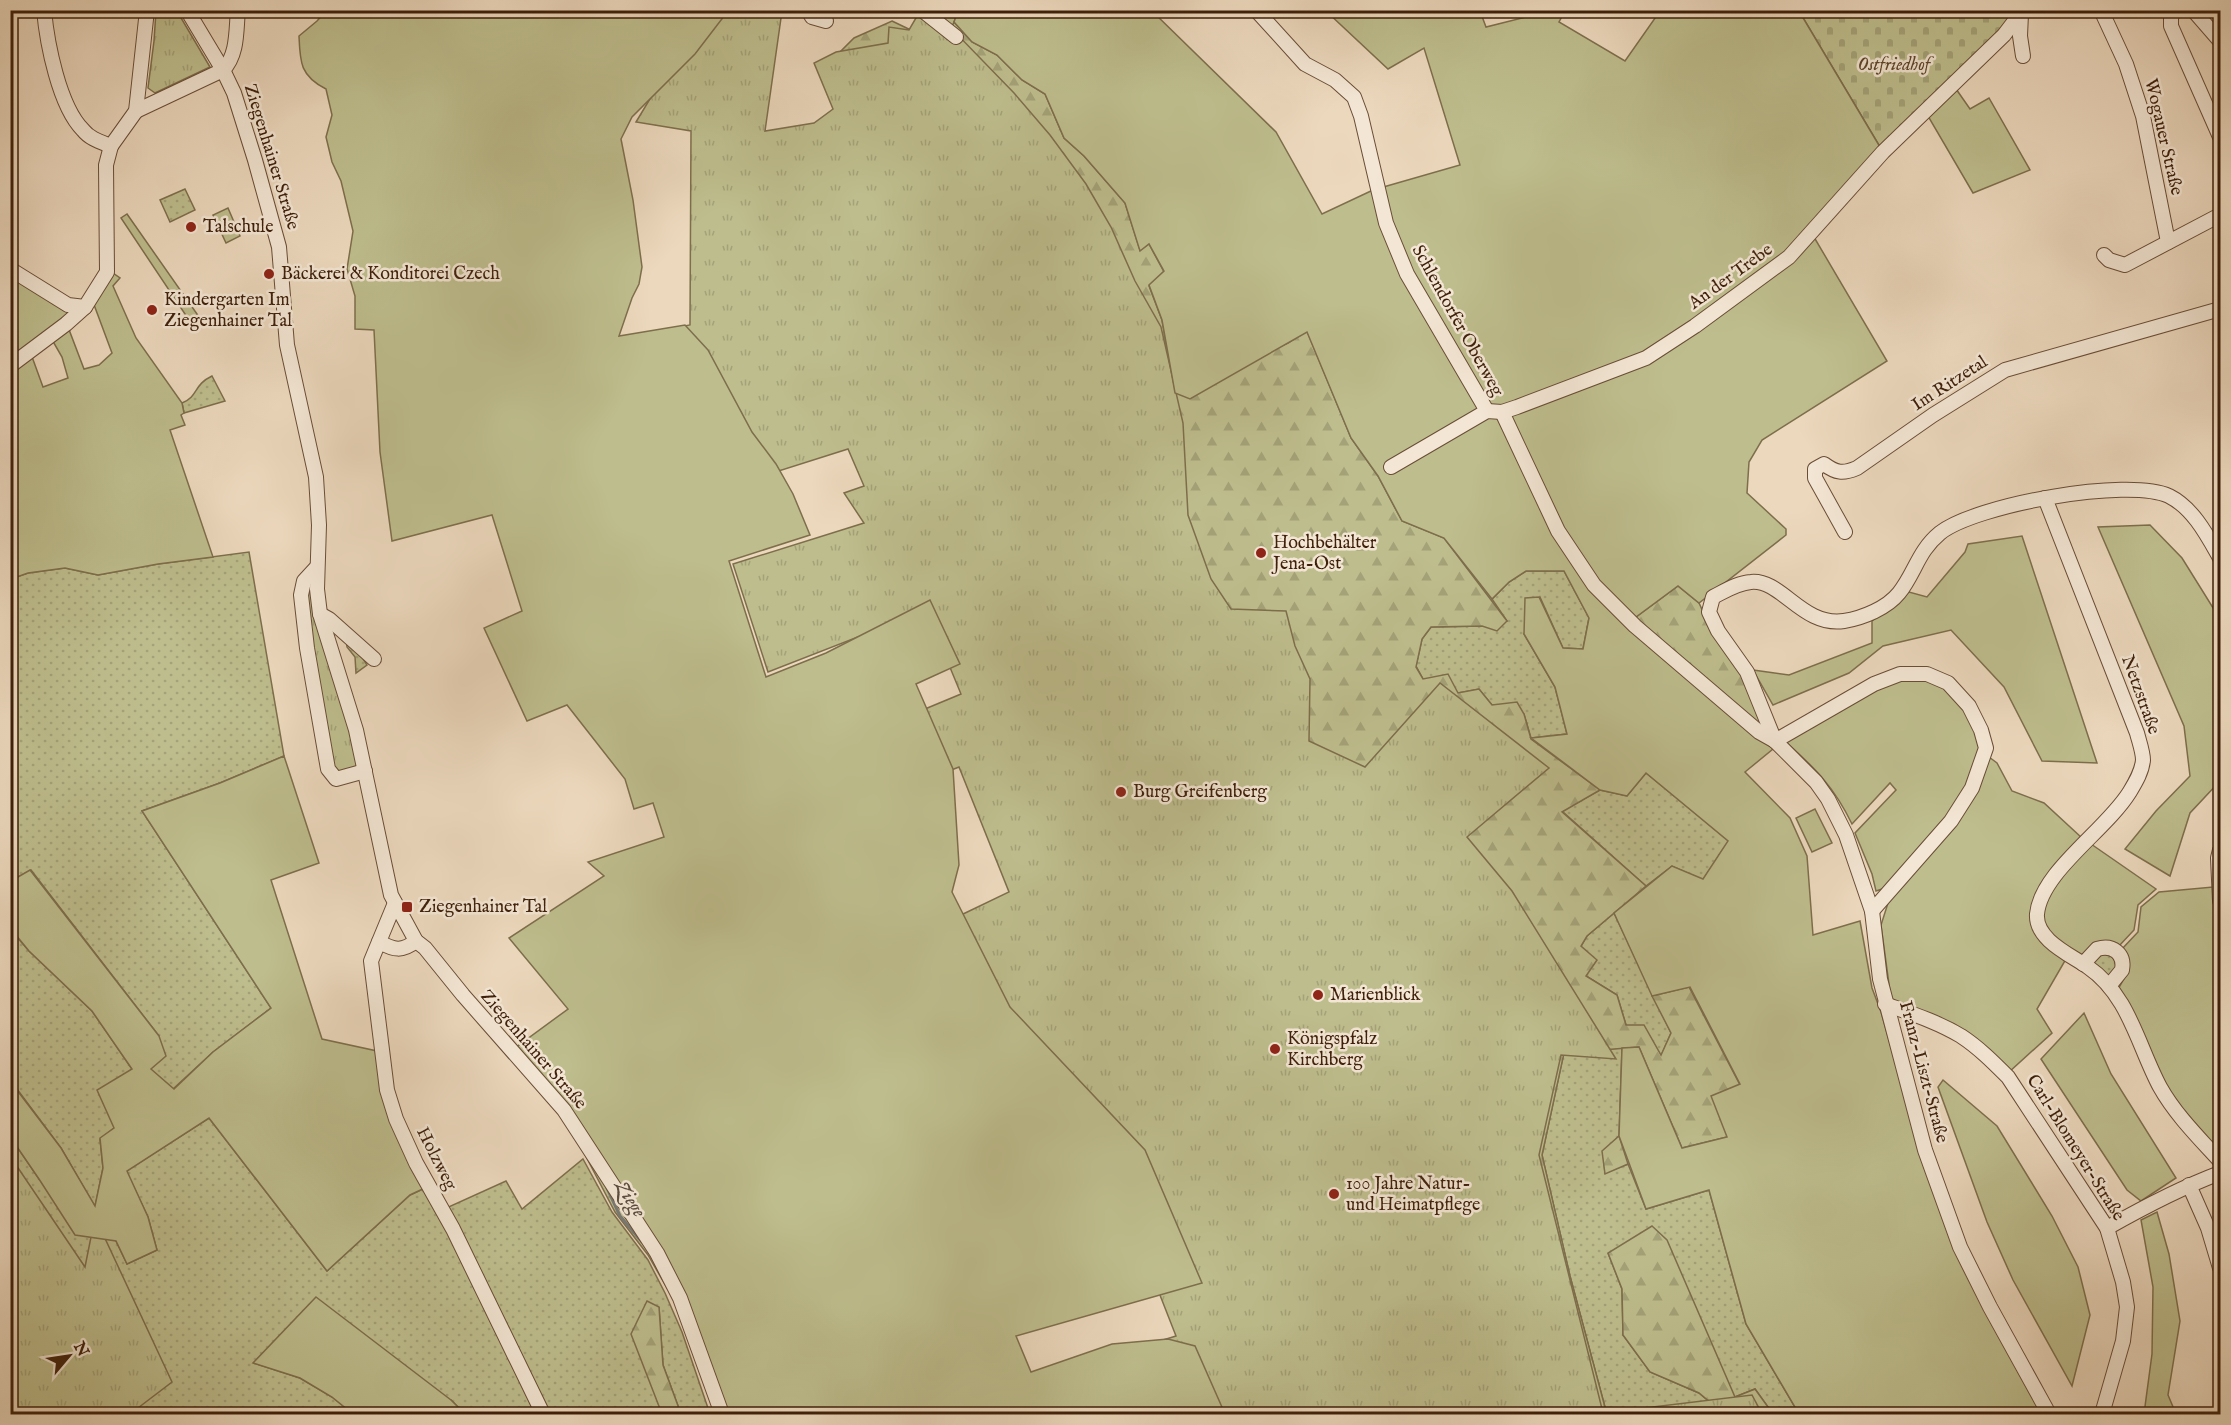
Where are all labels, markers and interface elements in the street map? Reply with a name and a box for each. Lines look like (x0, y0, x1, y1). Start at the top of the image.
park label: Ostfriedhof (1858, 54, 1935, 77)
street label: Wogauer Straße (2138, 76, 2188, 198)
street label: Ziegenhainer Straße (238, 81, 304, 233)
place label: Talschule (203, 216, 273, 239)
marker: Talschule (184, 220, 198, 234)
street label: An der Trebe (1684, 239, 1778, 316)
street label: Schlendorfer Oberweg (1406, 241, 1508, 401)
place label: Bäckerei & Konditorei Czech (281, 263, 500, 286)
marker: Bäckerei & Konditorei Czech (262, 267, 276, 281)
place label: Kindergarten Im Ziegenhainer Tal (164, 289, 292, 333)
marker: Kindergarten Im Ziegenhainer Tal (145, 303, 159, 317)
street label: Im Ritzetal (1908, 351, 1992, 417)
place label: Hochbehälter Jena-Ost (1271, 532, 1377, 576)
marker: Hochbehälter Jena-Ost (1254, 546, 1268, 560)
street label: Netzstraße (2115, 652, 2165, 738)
place label: Burg Greifenberg (1133, 781, 1267, 804)
marker: Burg Greifenberg (1114, 785, 1128, 799)
place label: Ziegenhainer Tal (419, 896, 547, 919)
marker: Ziegenhainer Tal (400, 900, 414, 914)
place label: Marienblick (1330, 984, 1421, 1007)
street label: Ziegenhainer Straße (475, 985, 591, 1115)
marker: Marienblick (1311, 988, 1325, 1002)
street label: Franz-Liszt-Straße (1893, 999, 1953, 1145)
place label: Königspfalz Kirchberg (1287, 1028, 1377, 1072)
marker: Königspfalz Kirchberg (1268, 1042, 1282, 1056)
street label: Carl-Blomeyer-Straße (2021, 1071, 2129, 1225)
street label: Holzweg (410, 1124, 462, 1195)
place label: 100 Jahre Natur- und Heimatpflege (1346, 1173, 1480, 1217)
water label: Ziege (607, 1174, 652, 1223)
marker: 100 Jahre Natur- und Heimatpflege (1327, 1187, 1341, 1201)
north arrow (39, 1326, 99, 1386)
text: N (68, 1338, 93, 1361)

